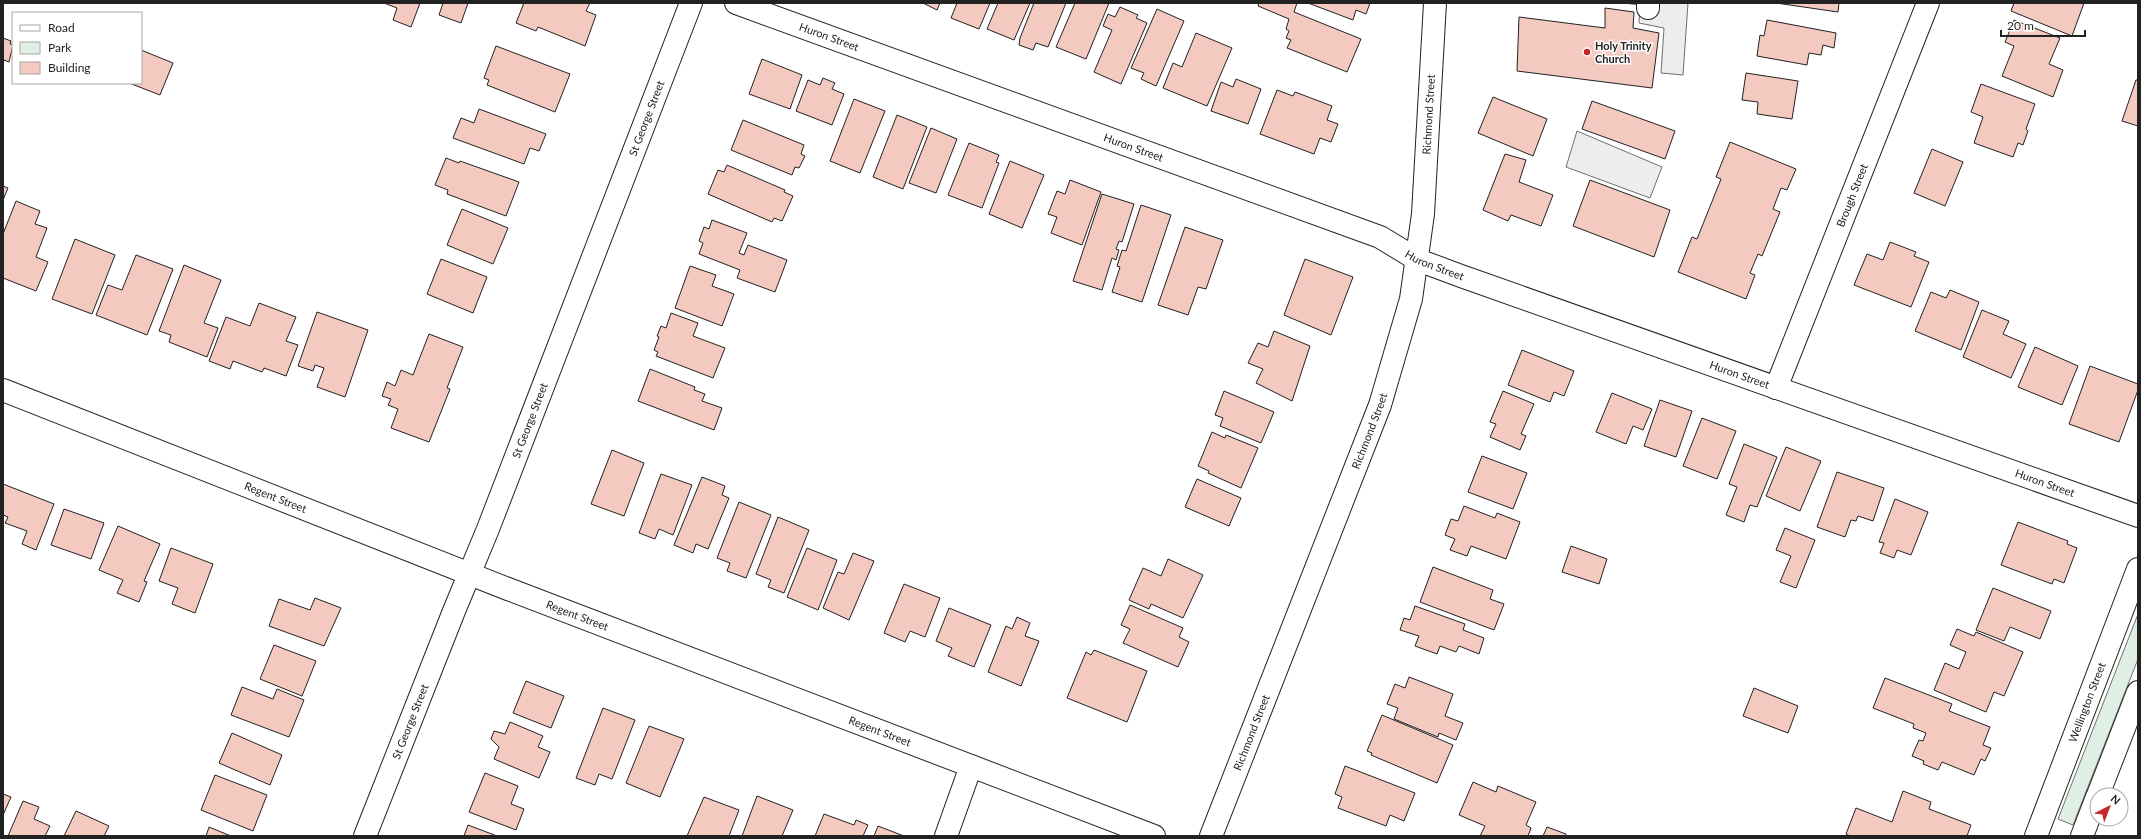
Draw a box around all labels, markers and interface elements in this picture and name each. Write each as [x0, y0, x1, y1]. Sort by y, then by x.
legend [12, 12, 142, 84]
scale bar [2001, 12, 2085, 38]
text: 20 m [2007, 18, 2034, 33]
text: Road [48, 20, 75, 35]
street label: Huron Street [798, 20, 861, 53]
place label: Holy Trinity Church [1595, 39, 1652, 65]
text: Park [48, 40, 72, 55]
marker: Holy Trinity Church [1582, 47, 1592, 57]
text: Building [48, 60, 91, 75]
street label: Richmond Street [1419, 74, 1437, 155]
street label: St George Street [626, 78, 666, 158]
street label: Huron Street [1102, 130, 1165, 164]
street label: Brough Street [1833, 162, 1870, 229]
street label: Huron Street [1403, 247, 1466, 283]
street label: Huron Street [1708, 358, 1771, 391]
street label: St George Street [509, 381, 550, 460]
street label: Richmond Street [1349, 391, 1389, 471]
street label: Huron Street [2013, 466, 2077, 499]
street label: Regent Street [243, 479, 309, 515]
street label: Regent Street [544, 597, 611, 633]
street label: Wellington Street [2065, 660, 2108, 744]
street label: St George Street [389, 682, 431, 761]
street label: Richmond Street [1230, 693, 1272, 772]
street label: Regent Street [847, 713, 913, 749]
north arrow [2089, 787, 2129, 827]
text: N [2109, 792, 2124, 807]

